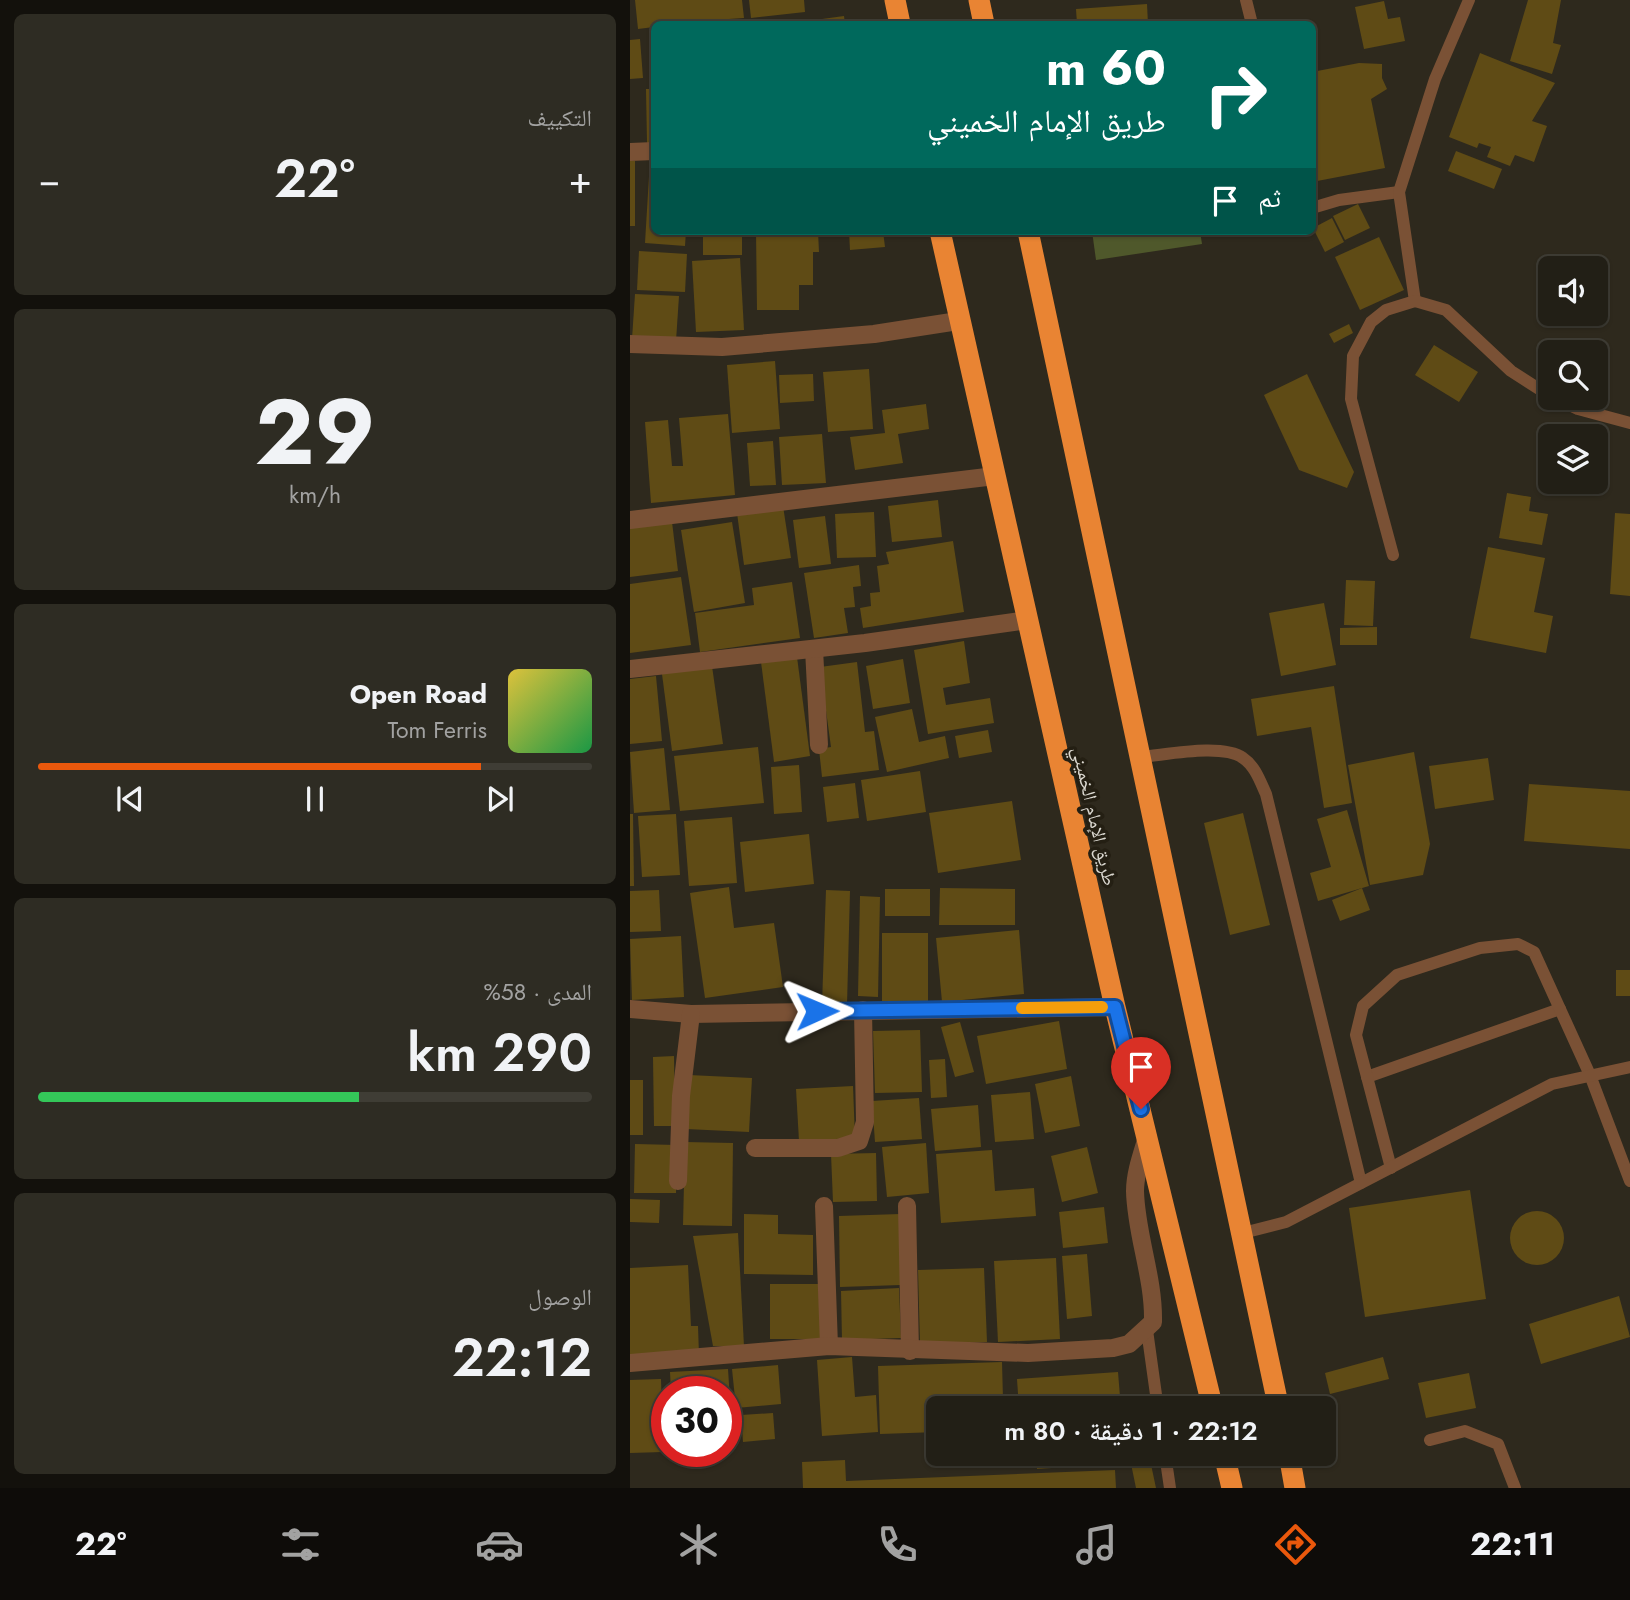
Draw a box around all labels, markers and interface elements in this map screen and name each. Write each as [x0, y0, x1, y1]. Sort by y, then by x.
text: 60 m [1046, 33, 1166, 103]
icon: right [1190, 49, 1281, 140]
text: طريق الإمام الخميني [927, 98, 1166, 144]
text: التكييف [527, 101, 592, 135]
text: 22° [274, 141, 355, 217]
text: − [38, 152, 60, 207]
text: + [569, 152, 592, 207]
text: ثم [1258, 179, 1281, 217]
icon: arrive [1206, 182, 1244, 220]
map controls [1538, 256, 1608, 494]
button: sound [1538, 256, 1608, 326]
button: search [1538, 340, 1608, 410]
text: 29 [255, 367, 375, 498]
button: layers [1538, 424, 1608, 494]
text: km/h [289, 478, 341, 512]
text: Open Road [350, 675, 487, 713]
text: Tom Ferris [388, 713, 487, 747]
street label: طريق الإمام الخميني [1064, 744, 1124, 889]
icon: previous [111, 780, 149, 818]
icon: pause [296, 780, 334, 818]
icon: next [481, 780, 519, 818]
position arrow [780, 974, 854, 1048]
text: المدى · 58% [484, 975, 592, 1009]
text: 290 km [407, 1015, 592, 1091]
pin [1111, 1037, 1171, 1109]
icon: arrive [1122, 1048, 1160, 1086]
text: الوصول [528, 1280, 592, 1314]
text: 22:12 [452, 1320, 592, 1396]
speed limit sign: 30 [651, 1376, 742, 1467]
text: 22:12 · 1 دقيقة · 80 m [1004, 1412, 1258, 1450]
icon: filters [276, 1520, 325, 1569]
icon: car [475, 1520, 524, 1569]
icon: climate [674, 1520, 723, 1569]
icon: phone [873, 1520, 922, 1569]
icon: music [1072, 1520, 1121, 1569]
icon: directions [1271, 1520, 1320, 1569]
text: 22° [75, 1521, 126, 1567]
text: 22:11 [1470, 1521, 1555, 1567]

